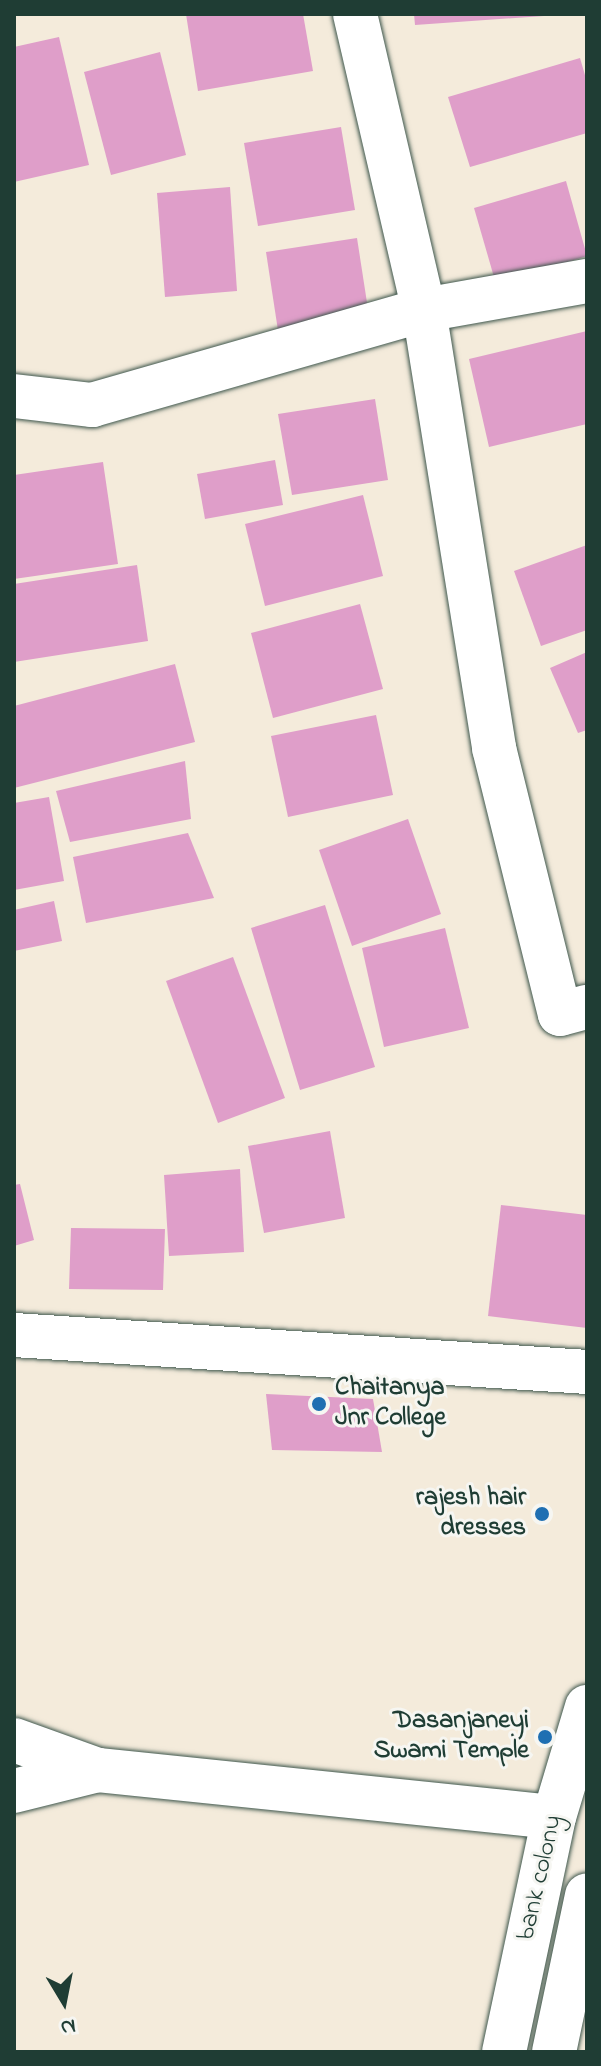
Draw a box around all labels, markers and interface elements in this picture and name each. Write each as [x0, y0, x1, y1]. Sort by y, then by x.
place label: Chaitanya Jnr College [335, 1373, 446, 1434]
marker: Chaitanya Jnr College [310, 1395, 328, 1413]
place label: rajesh hair dresses [416, 1483, 526, 1544]
marker: rajesh hair dresses [533, 1505, 551, 1523]
place label: Dasanjaneyi Swami Temple [374, 1706, 529, 1768]
marker: Dasanjaneyi Swami Temple [536, 1728, 554, 1746]
street label: bank colony [511, 1812, 571, 1944]
north arrow [24, 1962, 104, 2042]
text: N [58, 2009, 78, 2043]

